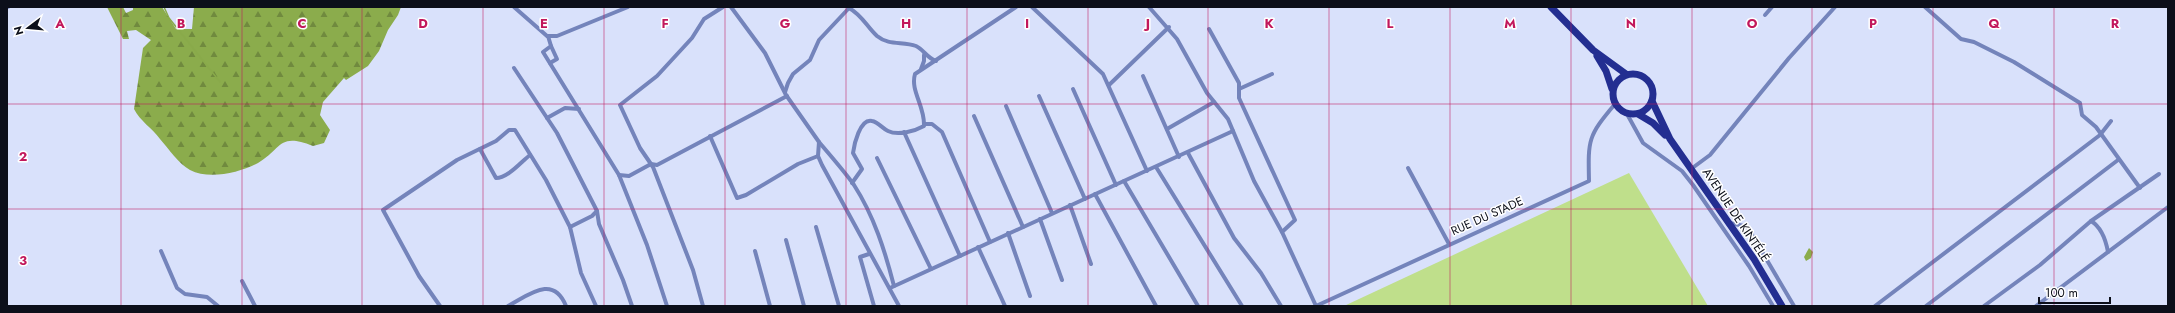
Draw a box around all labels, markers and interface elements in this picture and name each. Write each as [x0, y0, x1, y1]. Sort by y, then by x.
north arrow [8, 8, 48, 48]
text: A [54, 14, 65, 33]
text: B [177, 14, 186, 33]
text: C [297, 14, 307, 33]
text: D [418, 14, 428, 33]
text: E [540, 14, 548, 33]
text: F [661, 14, 669, 33]
text: G [780, 14, 791, 33]
text: H [901, 14, 911, 33]
text: I [1025, 14, 1029, 33]
text: J [1143, 14, 1150, 33]
text: K [1264, 14, 1274, 33]
text: L [1387, 14, 1394, 33]
text: M [1504, 14, 1516, 33]
text: N [1626, 14, 1636, 33]
text: O [1747, 14, 1758, 33]
text: P [1869, 14, 1877, 33]
text: Q [1988, 14, 2000, 33]
text: R [2111, 14, 2120, 33]
text: N [9, 24, 27, 37]
text: 2 [19, 147, 27, 166]
street label: AVENUE DE KINTÉLÉ [1698, 164, 1774, 266]
street label: RUE DU STADE [1448, 192, 1526, 240]
text: 3 [19, 251, 27, 270]
scale bar [2039, 279, 2110, 305]
text: 100 m [2045, 284, 2078, 302]

